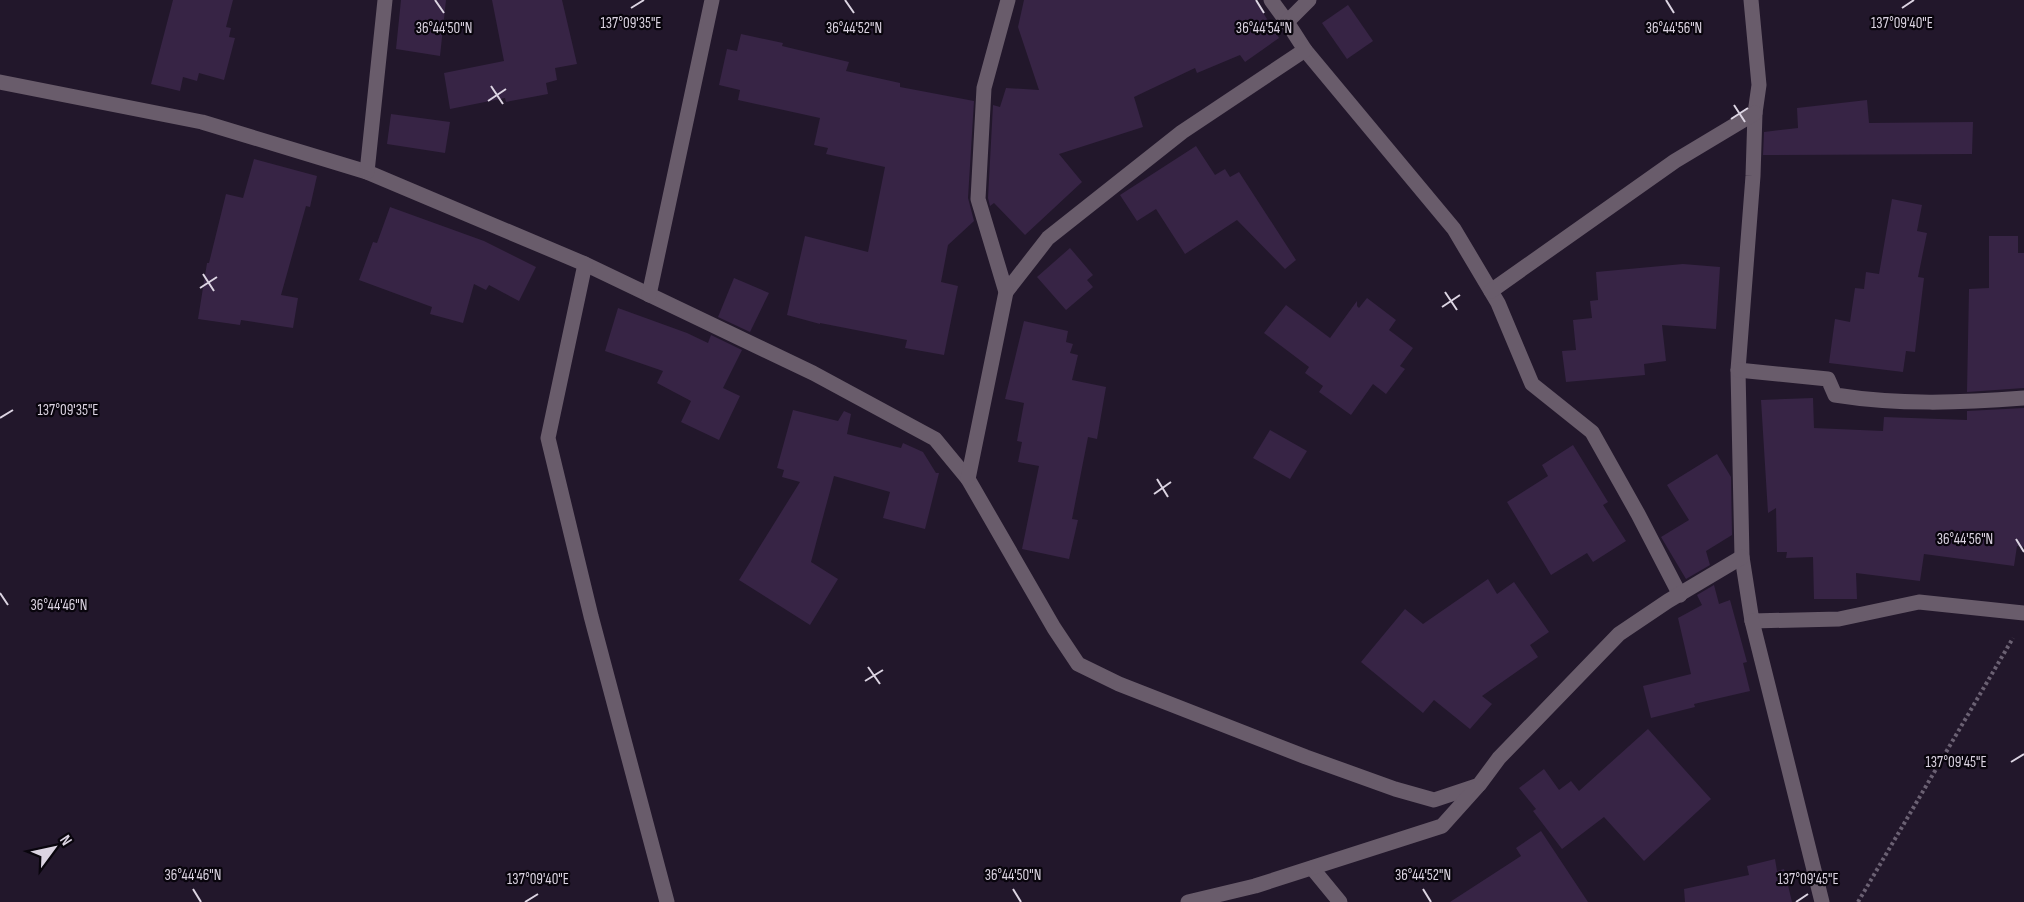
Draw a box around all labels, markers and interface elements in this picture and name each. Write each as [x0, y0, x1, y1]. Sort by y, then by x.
text: 137°09'35"E [600, 14, 662, 33]
text: 137°09'40"E [1871, 14, 1933, 33]
text: 36°44'50"N [416, 19, 472, 38]
text: 36°44'52"N [826, 19, 882, 38]
text: 36°44'54"N [1236, 19, 1292, 38]
text: 36°44'56"N [1646, 19, 1702, 38]
text: 137°09'35"E [37, 401, 99, 420]
text: 36°44'56"N [1937, 530, 1993, 549]
text: 36°44'46"N [31, 596, 87, 615]
text: 137°09'45"E [1925, 753, 1987, 772]
north arrow [24, 818, 84, 878]
text: N [55, 832, 76, 849]
text: 36°44'46"N [165, 866, 221, 885]
text: 36°44'50"N [985, 866, 1041, 885]
text: 36°44'52"N [1395, 866, 1451, 885]
text: 137°09'40"E [507, 870, 569, 889]
text: 137°09'45"E [1777, 870, 1839, 889]

